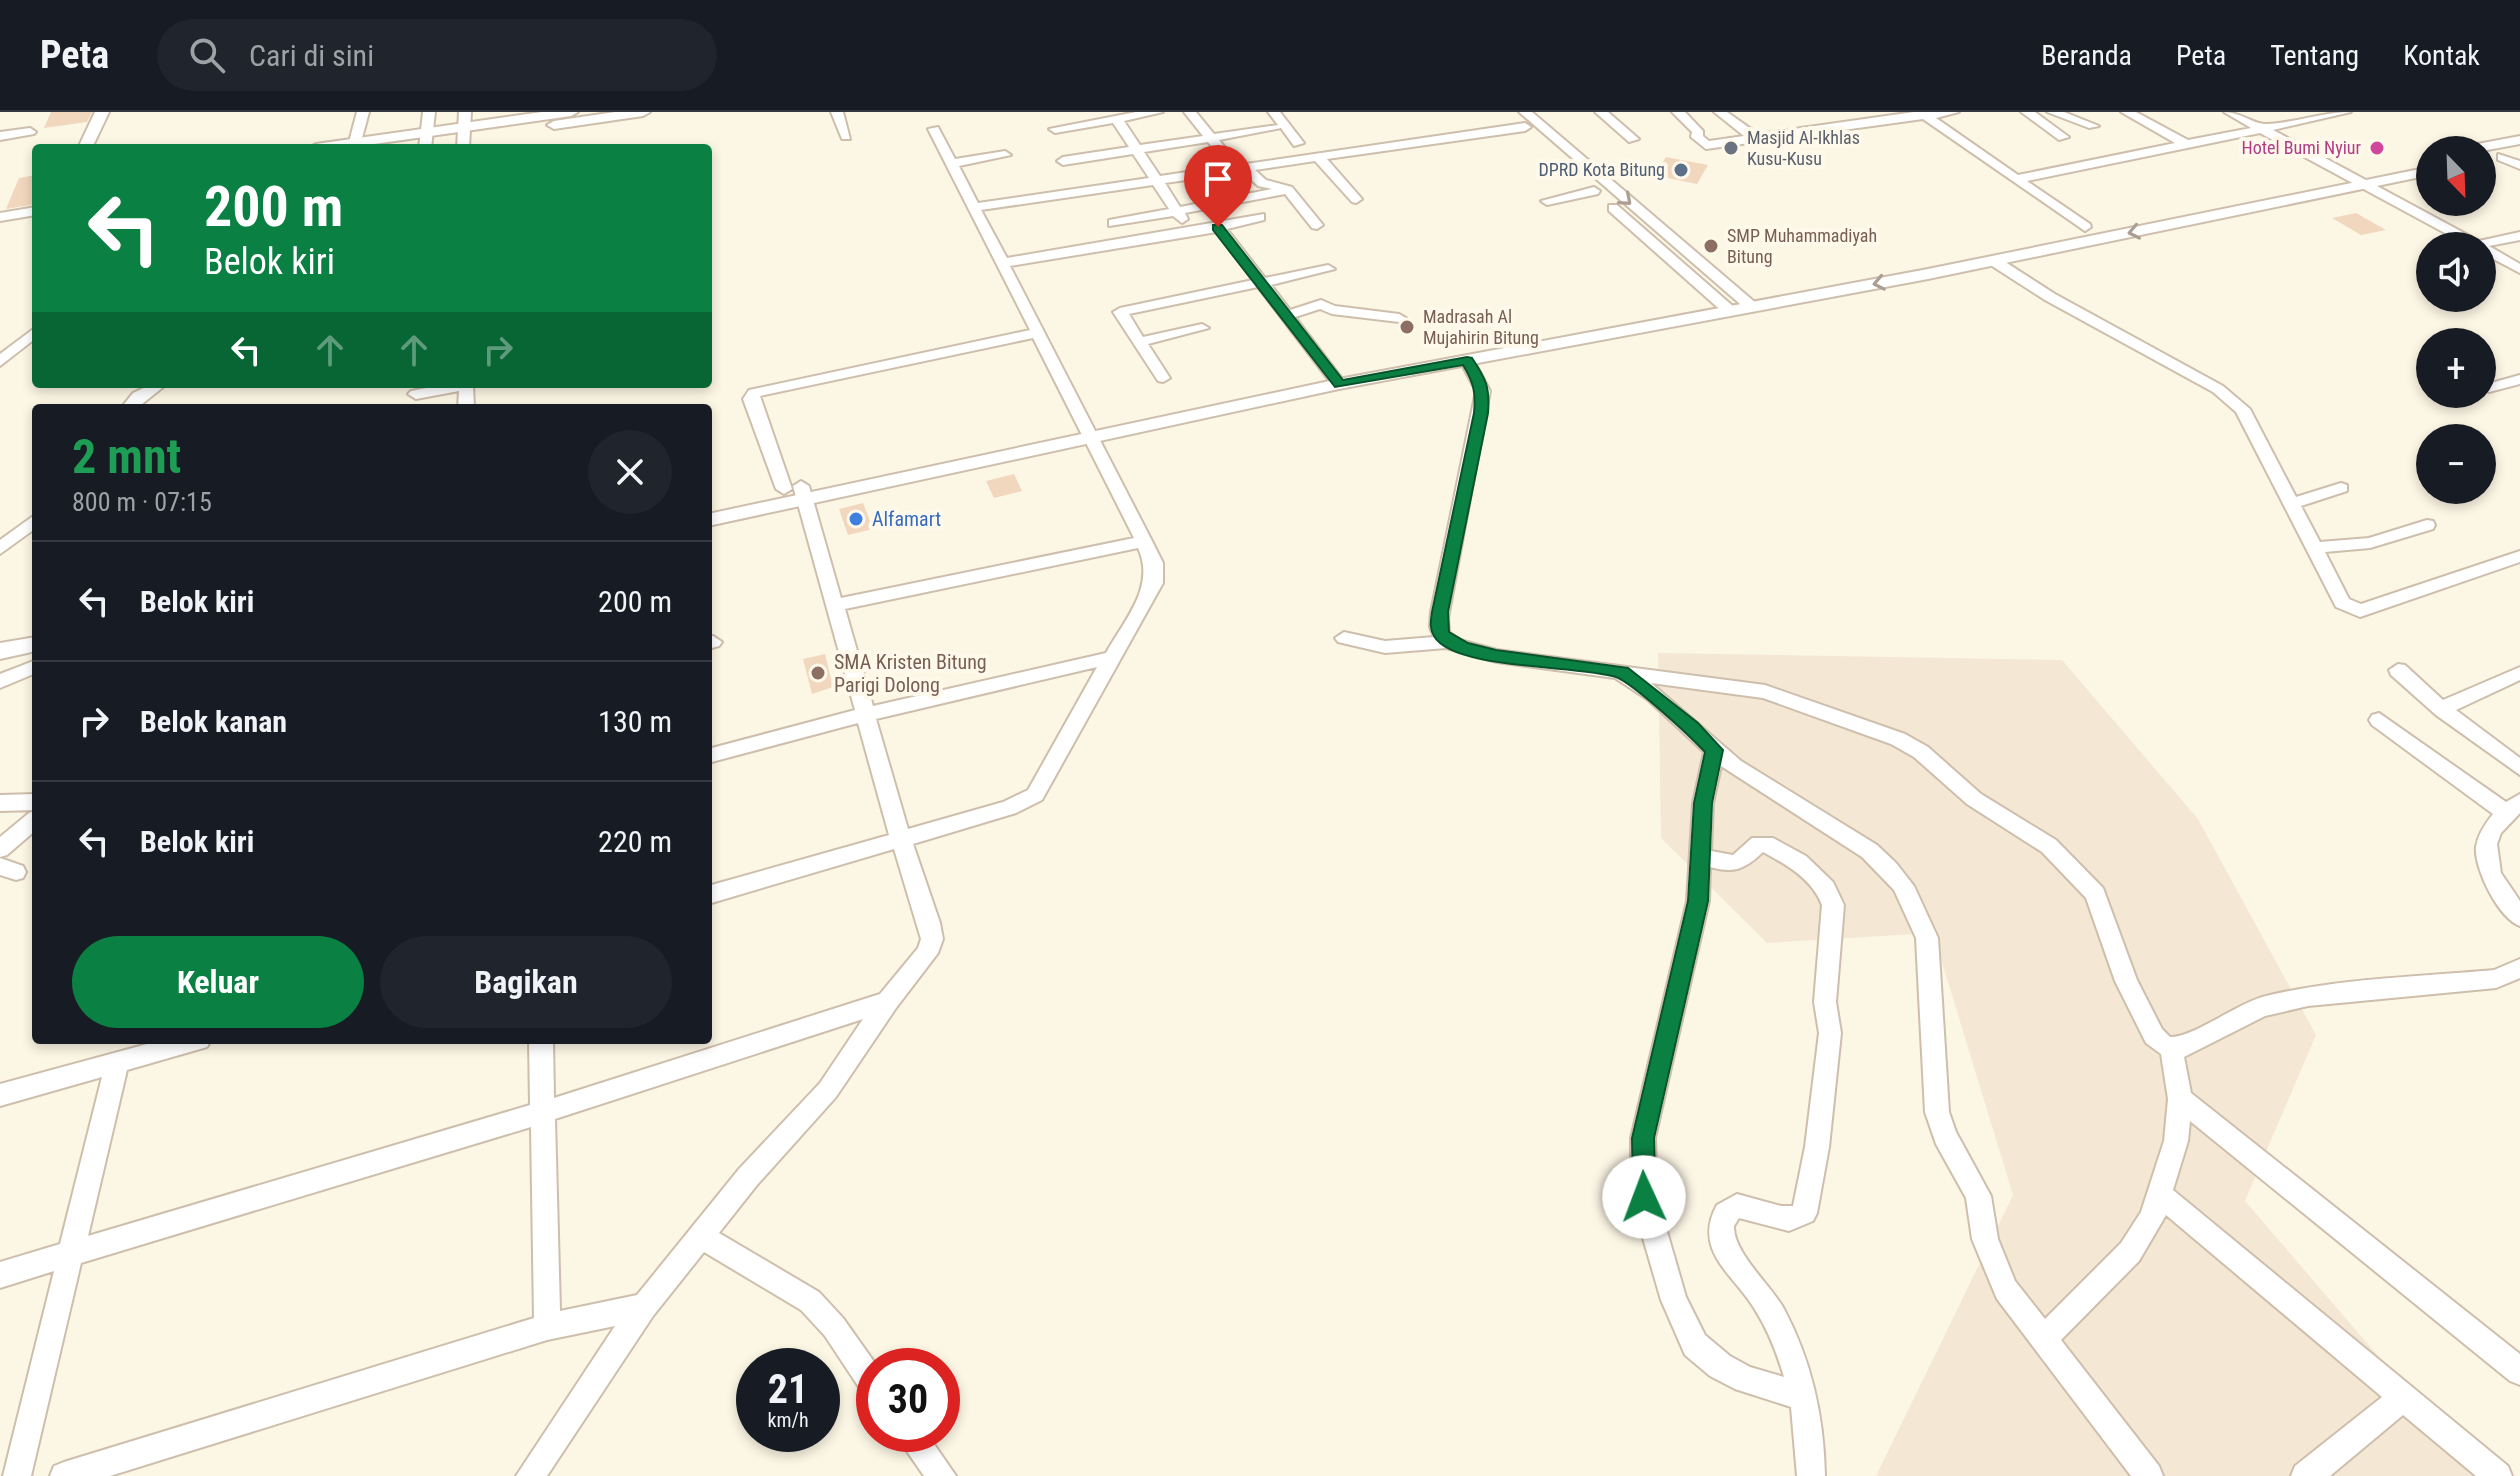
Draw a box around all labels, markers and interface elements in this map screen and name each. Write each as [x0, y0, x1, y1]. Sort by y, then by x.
search box [157, 19, 717, 91]
text: Peta [40, 33, 109, 77]
icon: search [185, 33, 229, 77]
text: Cari di sini [249, 38, 374, 73]
text: Beranda [2041, 39, 2132, 72]
text: Peta [2176, 39, 2226, 72]
text: Tentang [2270, 39, 2359, 72]
text: Kontak [2403, 39, 2480, 72]
place label: Masjid Al-Ikhlas Kusu-Kusu [1747, 127, 1860, 169]
north arrow [2416, 136, 2496, 216]
map controls [2416, 136, 2496, 504]
place label: Hotel Bumi Nyiur [2241, 137, 2362, 158]
marker: Masjid Al-Ikhlas Kusu-Kusu [1722, 139, 1740, 157]
marker: Hotel Bumi Nyiur [2368, 139, 2386, 157]
pin [1184, 145, 1252, 227]
icon: arrive [1196, 157, 1240, 201]
place label: DPRD Kota Bitung [1539, 159, 1665, 180]
marker: DPRD Kota Bitung [1672, 161, 1690, 179]
text: 200 m [204, 174, 343, 240]
icon: left [72, 176, 176, 280]
one-way arrow [1617, 191, 1631, 205]
one-way arrow [2128, 223, 2141, 240]
place label: SMP Muhammadiyah Bitung [1727, 225, 1877, 267]
button: sound [2416, 232, 2496, 312]
marker: SMP Muhammadiyah Bitung [1702, 237, 1720, 255]
text: Belok kiri [204, 241, 335, 283]
one-way arrow [1873, 274, 1886, 291]
place label: Madrasah Al Mujahirin Bitung [1423, 306, 1539, 348]
marker: Madrasah Al Mujahirin Bitung [1398, 318, 1416, 336]
icon: left [224, 328, 268, 372]
icon: ahead [308, 328, 352, 372]
icon: ahead [392, 328, 436, 372]
icon: right [476, 328, 520, 372]
button: + [2416, 328, 2496, 408]
button: − [2416, 424, 2496, 504]
text: 2 mnt [72, 428, 181, 485]
button: close [588, 430, 672, 514]
text: 800 m · 07:15 [72, 487, 212, 517]
place label: Alfamart [872, 507, 941, 531]
marker: Alfamart [847, 510, 865, 528]
icon: left [72, 579, 116, 623]
text: Belok kiri [140, 584, 254, 619]
text: 200 m [598, 584, 672, 619]
place label: SMA Kristen Bitung Parigi Dolong [834, 650, 987, 697]
marker: SMA Kristen Bitung Parigi Dolong [809, 664, 827, 682]
icon: right [72, 699, 116, 743]
text: Belok kanan [140, 704, 287, 739]
text: 130 m [598, 704, 672, 739]
icon: left [72, 819, 116, 863]
text: Belok kiri [140, 824, 254, 859]
text: 220 m [598, 824, 672, 859]
button: Keluar [72, 936, 364, 1028]
button: Bagikan [380, 936, 672, 1028]
position arrow [1602, 1155, 1686, 1239]
speed limit sign: 30 [856, 1348, 960, 1452]
text: 21 [768, 1366, 808, 1413]
text: km/h [767, 1408, 809, 1432]

